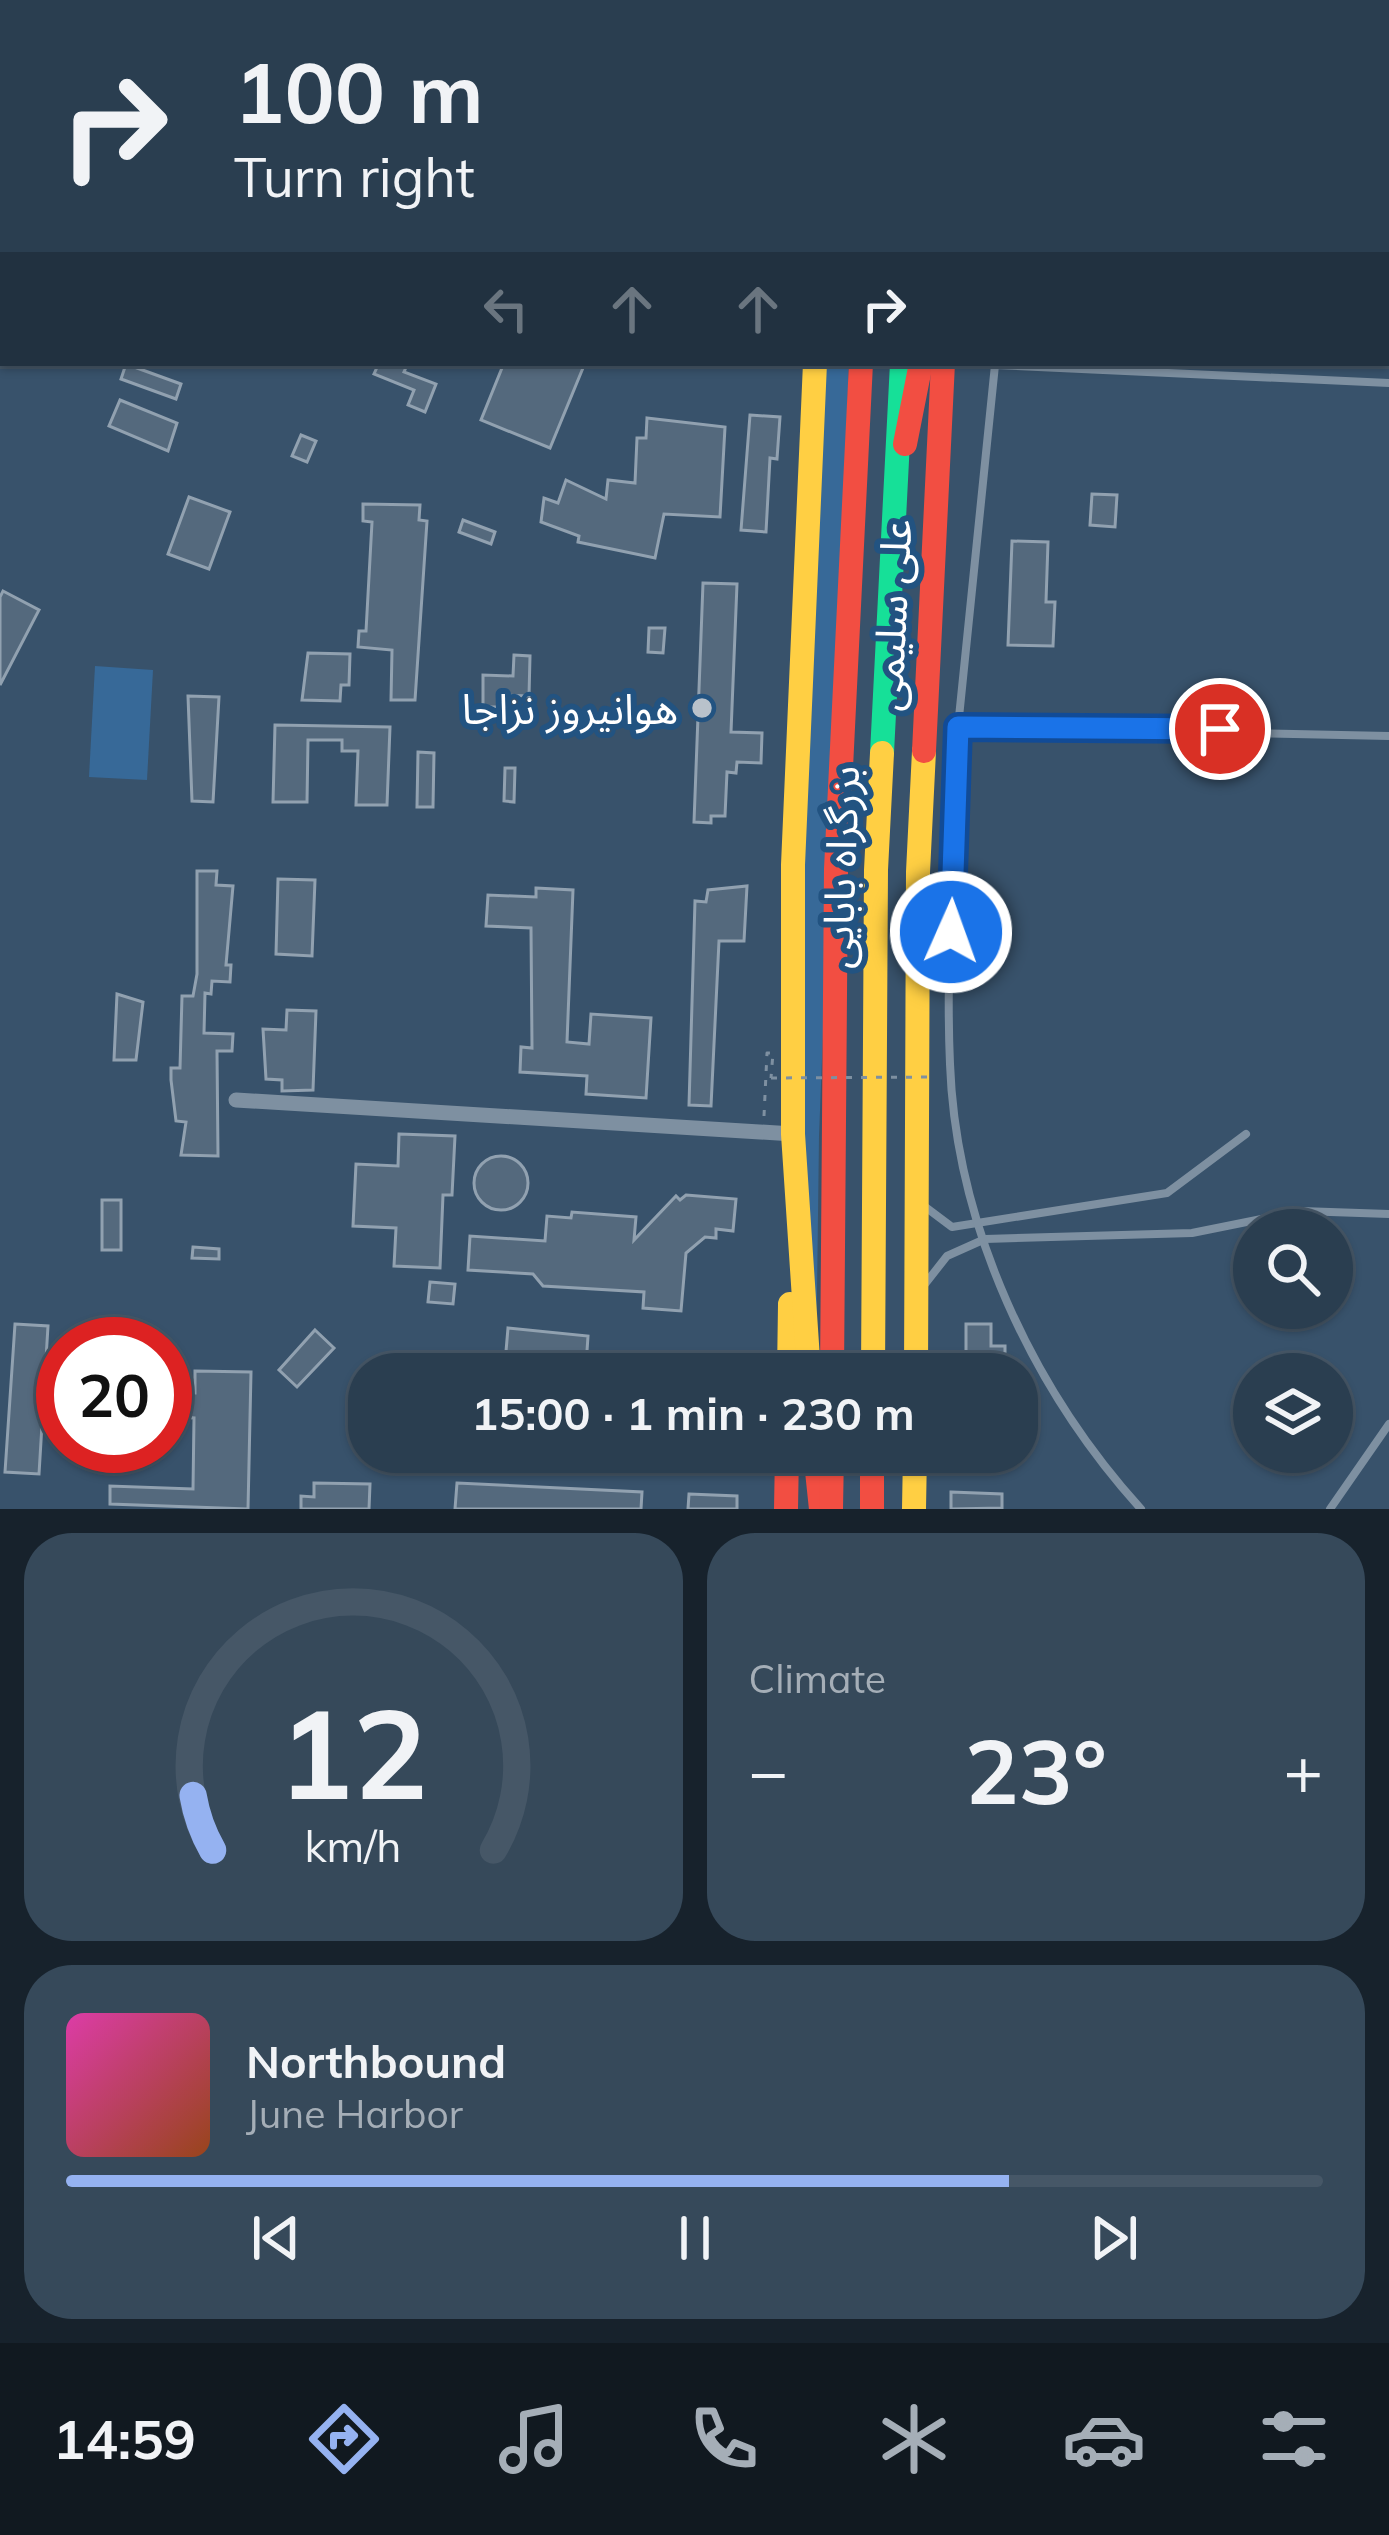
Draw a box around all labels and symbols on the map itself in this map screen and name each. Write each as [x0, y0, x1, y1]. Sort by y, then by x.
street label: علی سلیمی [860, 518, 922, 712]
pin [1169, 678, 1271, 780]
place label: هوانیروز نزاجا [461, 682, 678, 735]
marker: هوانیروز نزاجا [689, 695, 715, 721]
street label: بزرگراه بابایی [810, 765, 870, 969]
position arrow [888, 869, 1014, 995]
speed limit sign: 20 [36, 1317, 192, 1473]

